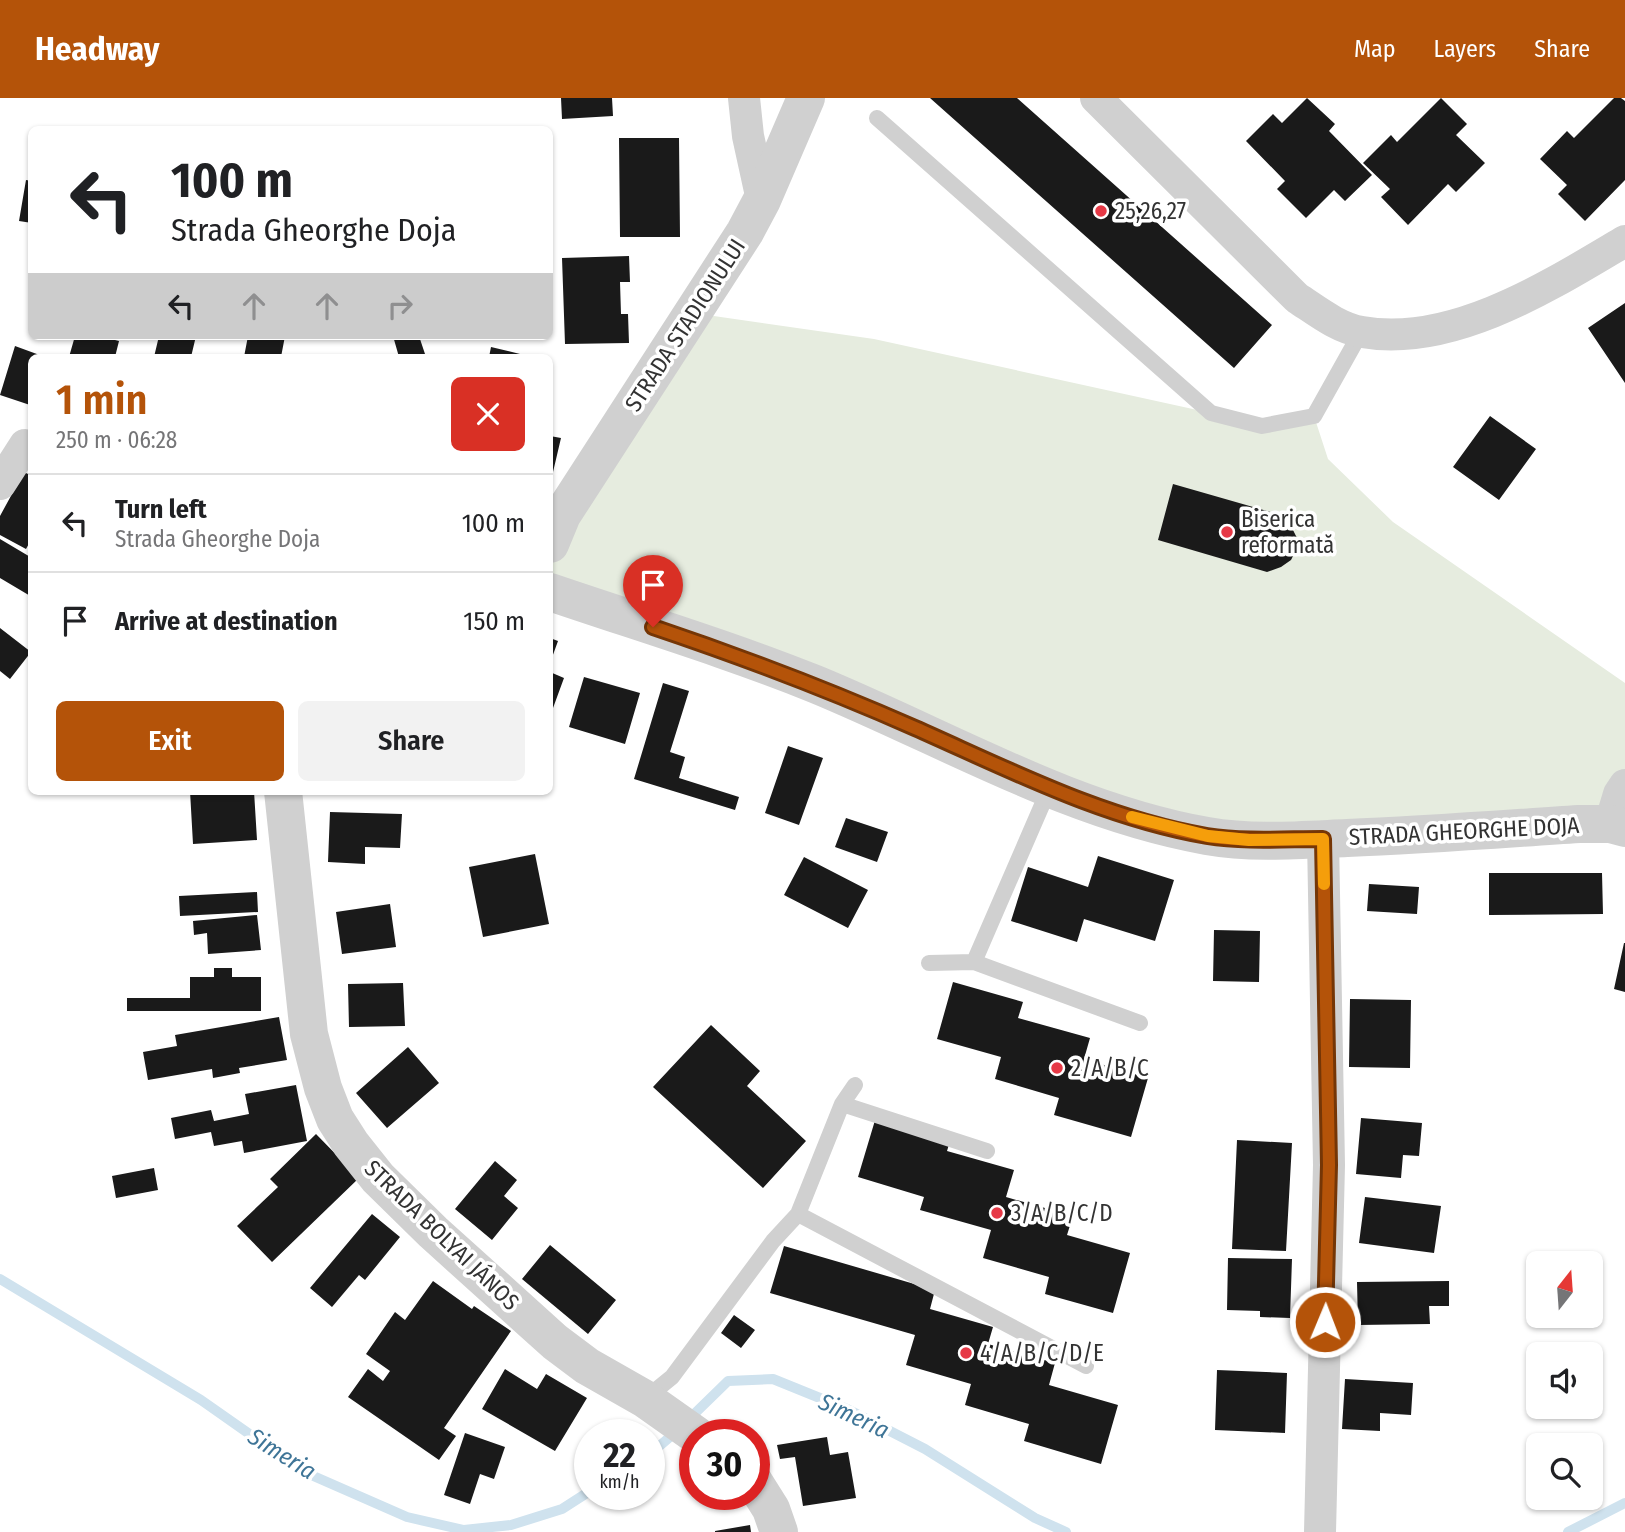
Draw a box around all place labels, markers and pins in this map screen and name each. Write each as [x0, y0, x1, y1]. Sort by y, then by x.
place label: 25,26,27 [1115, 197, 1186, 225]
marker: 25,26,27 [1093, 203, 1109, 219]
place label: Biserica reformată [1241, 505, 1334, 559]
marker: Biserica reformată [1219, 524, 1235, 540]
pin [623, 555, 683, 627]
place label: 2/A/B/C [1071, 1054, 1149, 1082]
marker: 2/A/B/C [1049, 1060, 1065, 1076]
place label: 3/A/B/C/D [1011, 1199, 1113, 1227]
marker: 3/A/B/C/D [989, 1205, 1005, 1221]
place label: 4/A/B/C/D/E [980, 1339, 1104, 1367]
marker: 4/A/B/C/D/E [958, 1345, 974, 1361]

